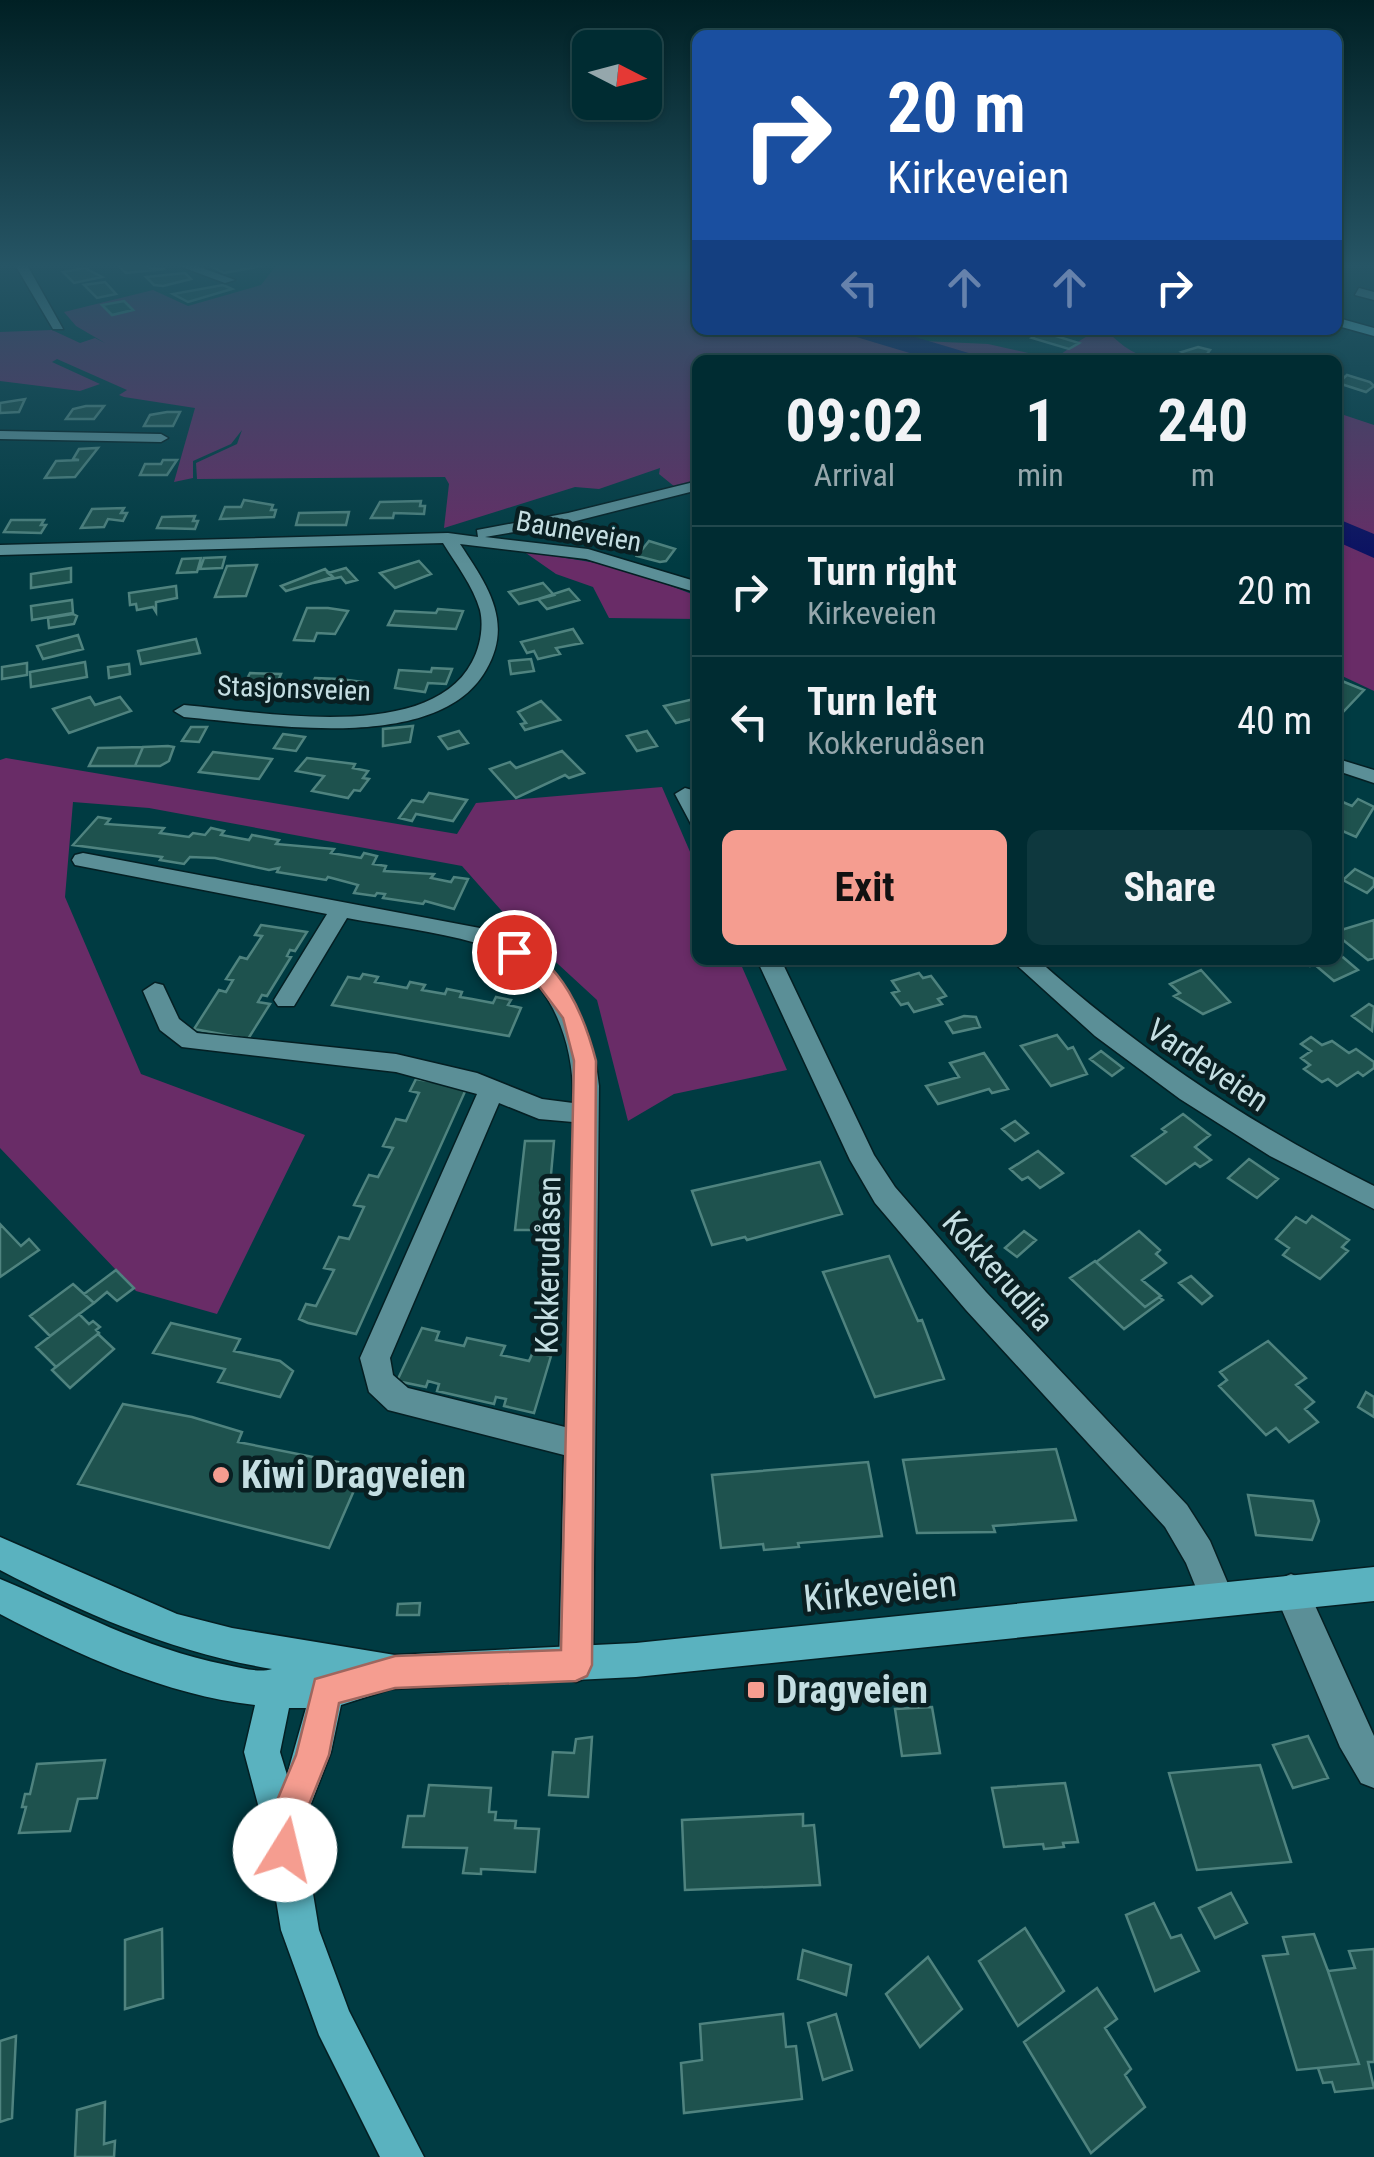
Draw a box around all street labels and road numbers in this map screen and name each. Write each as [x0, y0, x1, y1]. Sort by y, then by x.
street label: Bauneveien [514, 504, 644, 559]
street label: Stasjonsveien [217, 669, 371, 708]
street label: Vardeveien [1140, 1010, 1276, 1120]
street label: Kokkerudåsen [527, 1176, 569, 1354]
street label: Kokkerudlia [934, 1203, 1062, 1339]
street label: Kirkeveien [801, 1561, 959, 1621]

